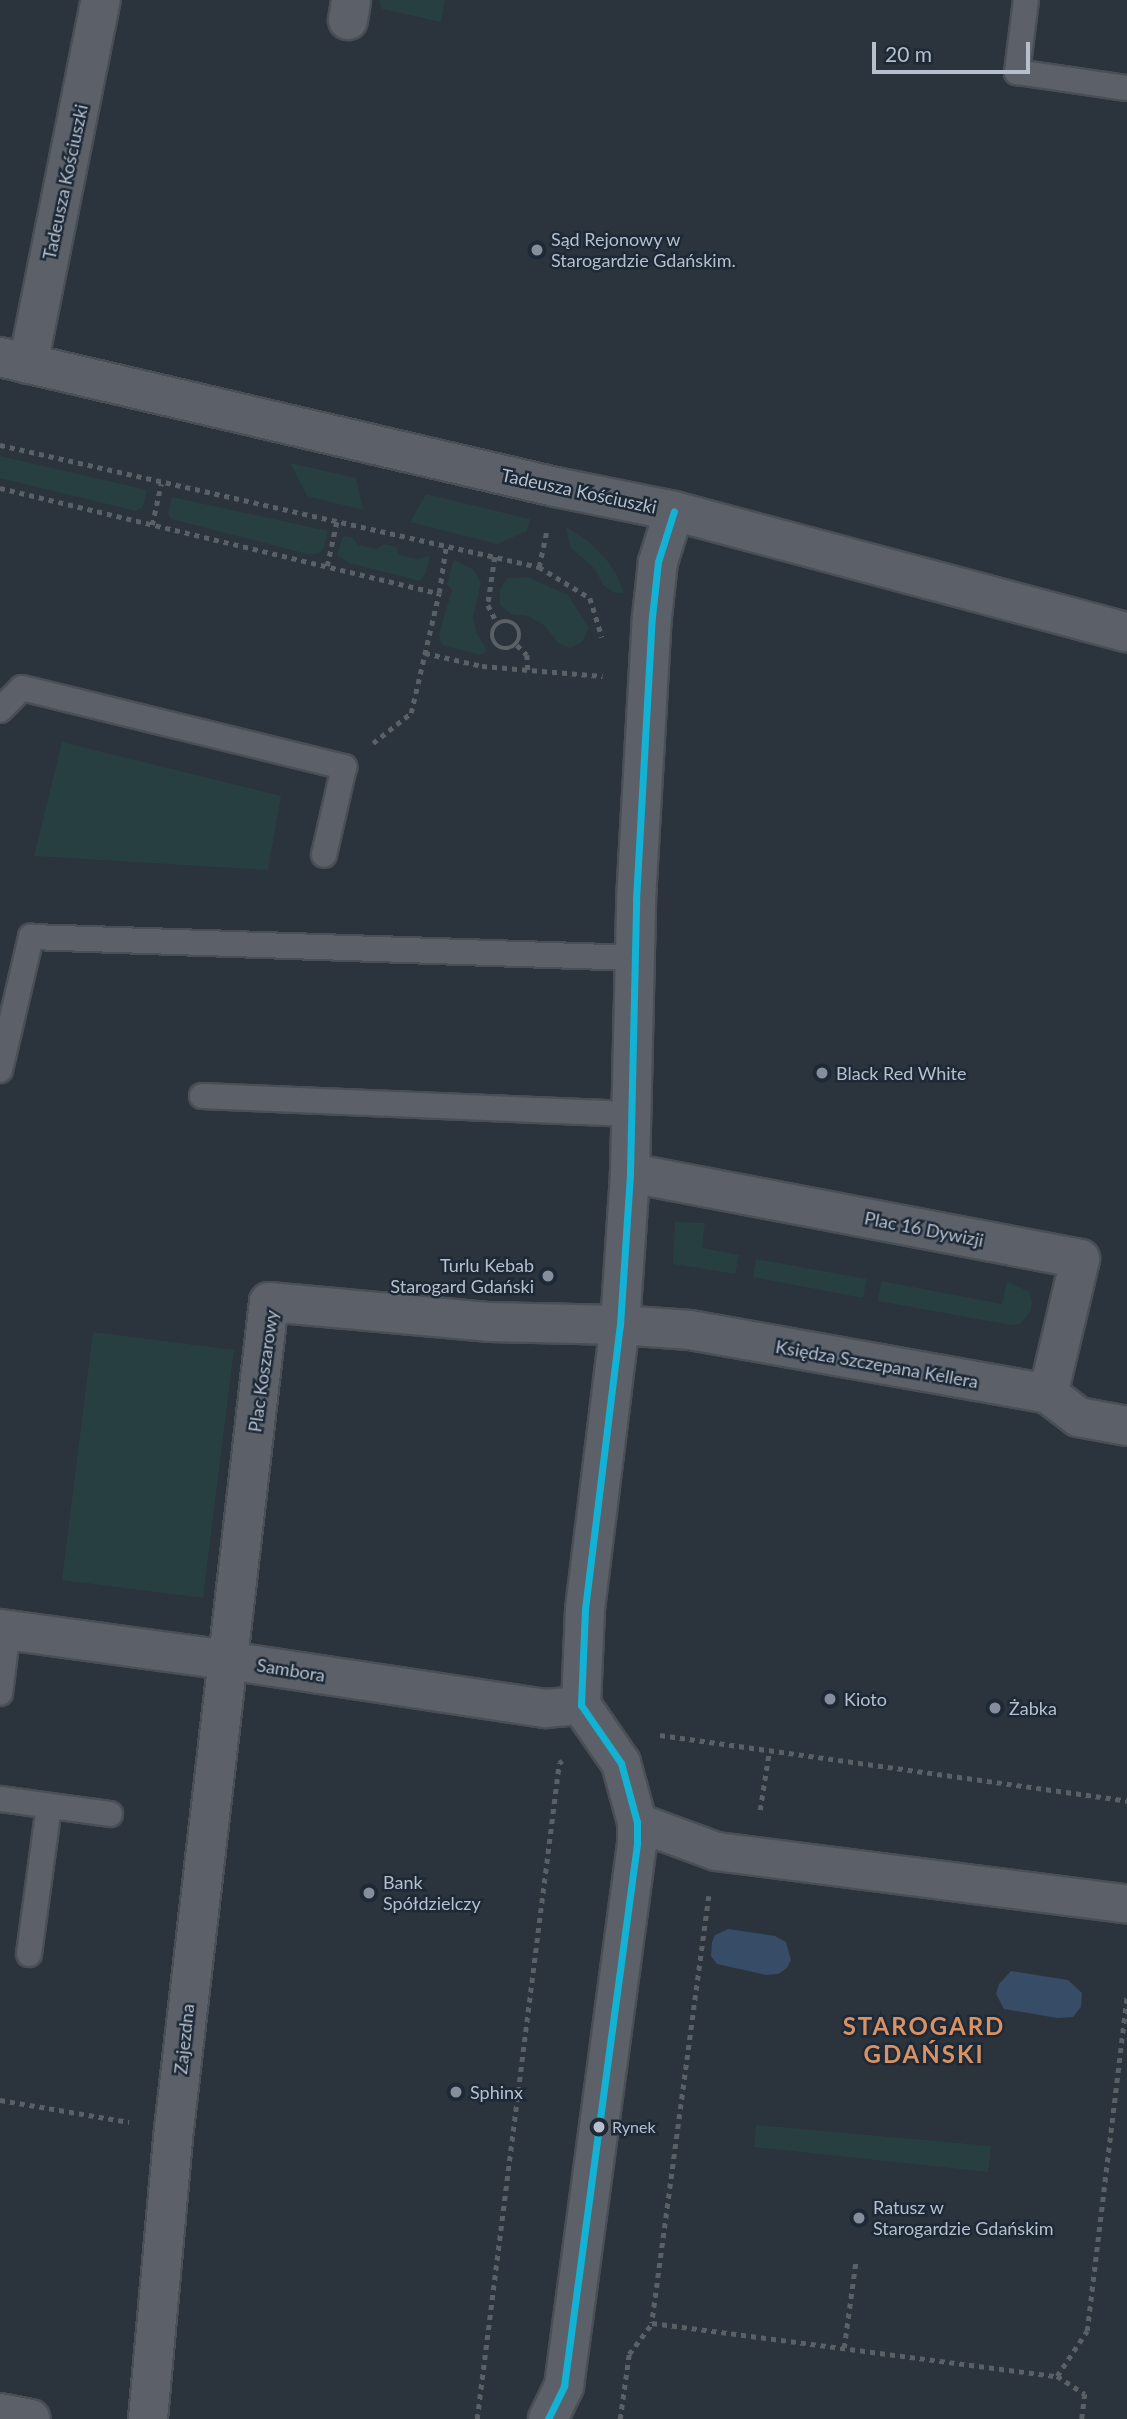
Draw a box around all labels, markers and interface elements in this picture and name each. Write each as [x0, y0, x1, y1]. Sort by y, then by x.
scale bar [875, 28, 1032, 72]
text: 20 m [885, 41, 932, 66]
street label: Tadeusza Kościuszki [38, 102, 92, 262]
place label: Sąd Rejonowy w Starogardzie Gdańskim. [551, 229, 736, 272]
marker: Sąd Rejonowy w Starogardzie Gdańskim. [529, 242, 545, 258]
street label: Tadeusza Kościuszki [499, 464, 659, 518]
place label: Black Red White [836, 1062, 967, 1084]
marker: Black Red White [814, 1065, 830, 1081]
street label: Plac 16 Dywizji [863, 1207, 985, 1251]
place label: Turlu Kebab Starogard Gdański [390, 1255, 534, 1298]
marker: Turlu Kebab Starogard Gdański [540, 1268, 556, 1284]
street label: Plac Koszarowy [244, 1309, 282, 1433]
street label: Księdza Szczepana Kellera [774, 1336, 980, 1392]
street label: Sambora [255, 1654, 327, 1686]
place label: Kioto [844, 1688, 887, 1710]
marker: Kioto [822, 1691, 838, 1707]
place label: Żabka [1009, 1697, 1057, 1719]
marker: Żabka [987, 1700, 1003, 1716]
place label: Bank Spółdzielczy [383, 1872, 481, 1914]
marker: Bank Spółdzielczy [361, 1885, 377, 1901]
street label: Zajezdna [170, 2003, 198, 2075]
district label: STAROGARD GDAŃSKI [844, 2012, 1004, 2068]
place label: Sphinx [470, 2081, 523, 2103]
marker: Sphinx [448, 2084, 464, 2100]
place label: Rynek [612, 2117, 656, 2137]
marker: Rynek [592, 2120, 606, 2134]
place label: Ratusz w Starogardzie Gdańskim [873, 2197, 1053, 2240]
marker: Ratusz w Starogardzie Gdańskim [851, 2210, 867, 2226]

